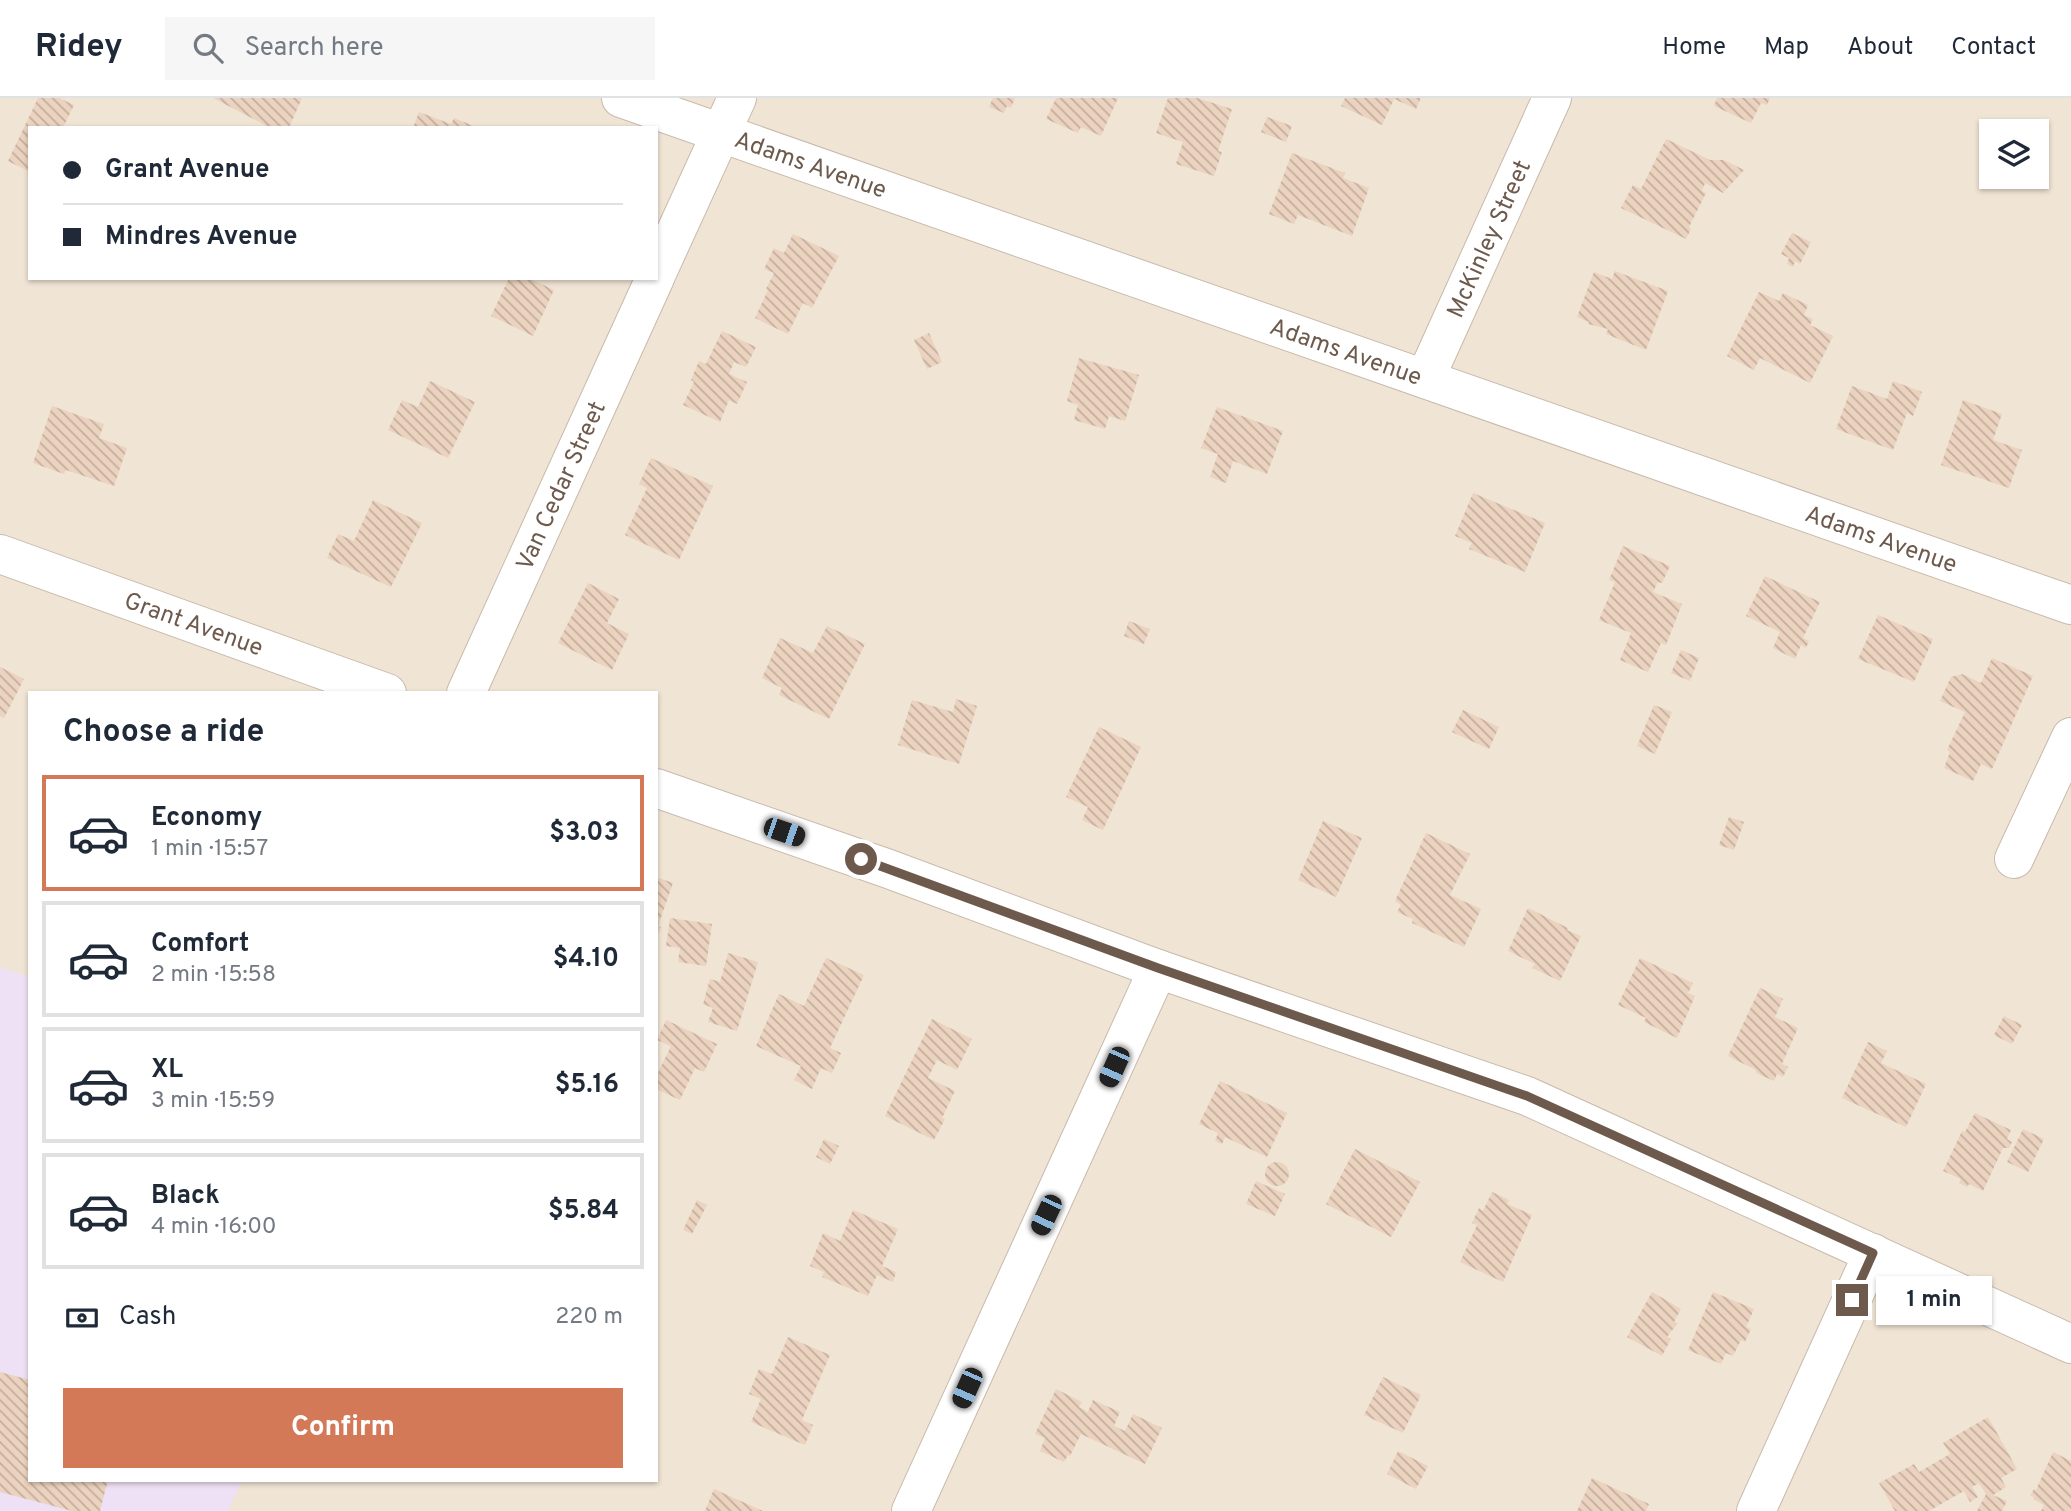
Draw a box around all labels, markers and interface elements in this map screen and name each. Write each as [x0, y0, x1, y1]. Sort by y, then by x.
search box [165, 17, 655, 80]
text: Ridey [35, 27, 123, 69]
icon: search [189, 29, 227, 67]
text: Search here [245, 32, 384, 65]
text: Home [1662, 33, 1726, 63]
text: Map [1764, 33, 1809, 63]
text: About [1847, 33, 1913, 63]
text: Contact [1951, 33, 2036, 63]
map controls [1979, 119, 2049, 189]
button: layers [1979, 119, 2049, 189]
street label: Adams Avenue [730, 126, 890, 207]
text: Grant Avenue [105, 154, 270, 187]
street label: McKinley Street [1442, 156, 1539, 323]
text: Mindres Avenue [105, 221, 298, 254]
street label: Adams Avenue [1265, 313, 1425, 394]
street label: Van Cedar Street [511, 397, 614, 576]
street label: Adams Avenue [1800, 500, 1961, 581]
street label: Grant Avenue [120, 587, 267, 664]
text: Choose a ride [63, 713, 264, 753]
icon: car [67, 802, 130, 865]
text: Economy [151, 802, 262, 835]
car [761, 815, 808, 849]
text: $3.03 [549, 817, 619, 850]
text: 1 min · 15:57 [151, 835, 268, 864]
route start [845, 843, 877, 875]
icon: car [67, 928, 130, 991]
text: Comfort [151, 928, 249, 961]
text: $4.10 [553, 943, 619, 976]
text: 2 min · 15:58 [151, 961, 276, 990]
car [1096, 1044, 1133, 1090]
icon: car [67, 1054, 130, 1117]
text: XL [151, 1054, 183, 1087]
text: $5.16 [555, 1069, 619, 1102]
text: 3 min · 15:59 [151, 1087, 275, 1116]
icon: car [67, 1180, 130, 1243]
text: Black [151, 1180, 220, 1213]
car [1028, 1192, 1065, 1238]
text: $5.84 [548, 1195, 619, 1228]
text: 4 min · 16:00 [151, 1213, 277, 1242]
callout: 1 min [1876, 1276, 1992, 1324]
route end [1836, 1284, 1868, 1316]
text: 1 min [1906, 1286, 1962, 1315]
icon: cash [63, 1299, 101, 1337]
text: Cash [119, 1301, 176, 1334]
text: 220 m [555, 1303, 623, 1332]
car [949, 1365, 986, 1411]
button: Confirm [63, 1388, 623, 1468]

